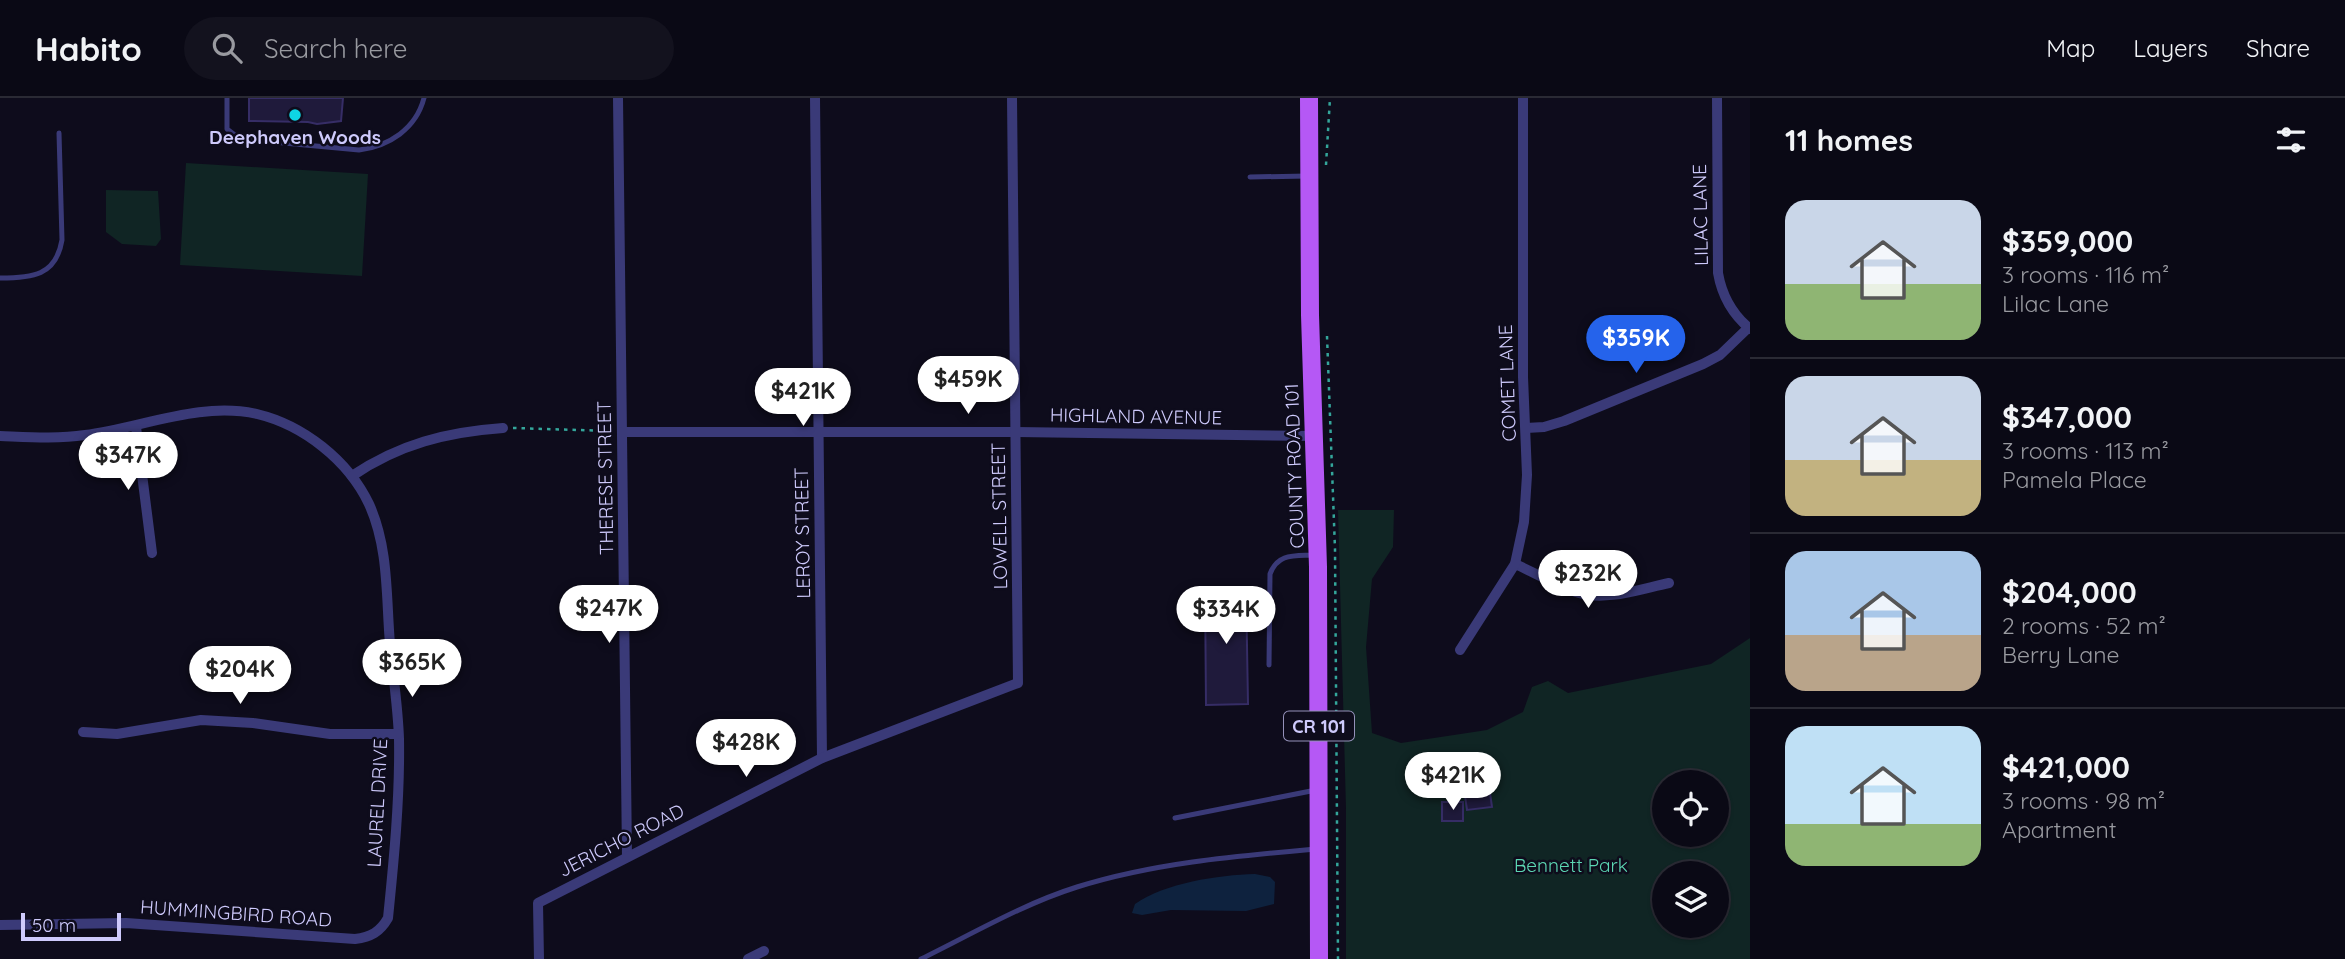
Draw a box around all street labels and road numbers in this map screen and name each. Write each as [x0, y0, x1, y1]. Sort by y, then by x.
street label: LILAC LANE [1687, 164, 1713, 266]
street label: COMET LANE [1493, 324, 1521, 442]
street label: COUNTY ROAD 101 [1279, 383, 1309, 549]
street label: THERESE STREET [592, 401, 618, 555]
street label: HIGHLAND AVENUE [1050, 402, 1222, 430]
street label: LOWELL STREET [986, 442, 1012, 590]
street label: LEROY STREET [789, 467, 815, 599]
road number: CR 101 [1284, 712, 1354, 740]
street label: LAUREL DRIVE [362, 738, 392, 868]
street label: JERICHO ROAD [554, 798, 688, 882]
street label: HUMMINGBIRD ROAD [139, 894, 333, 932]

